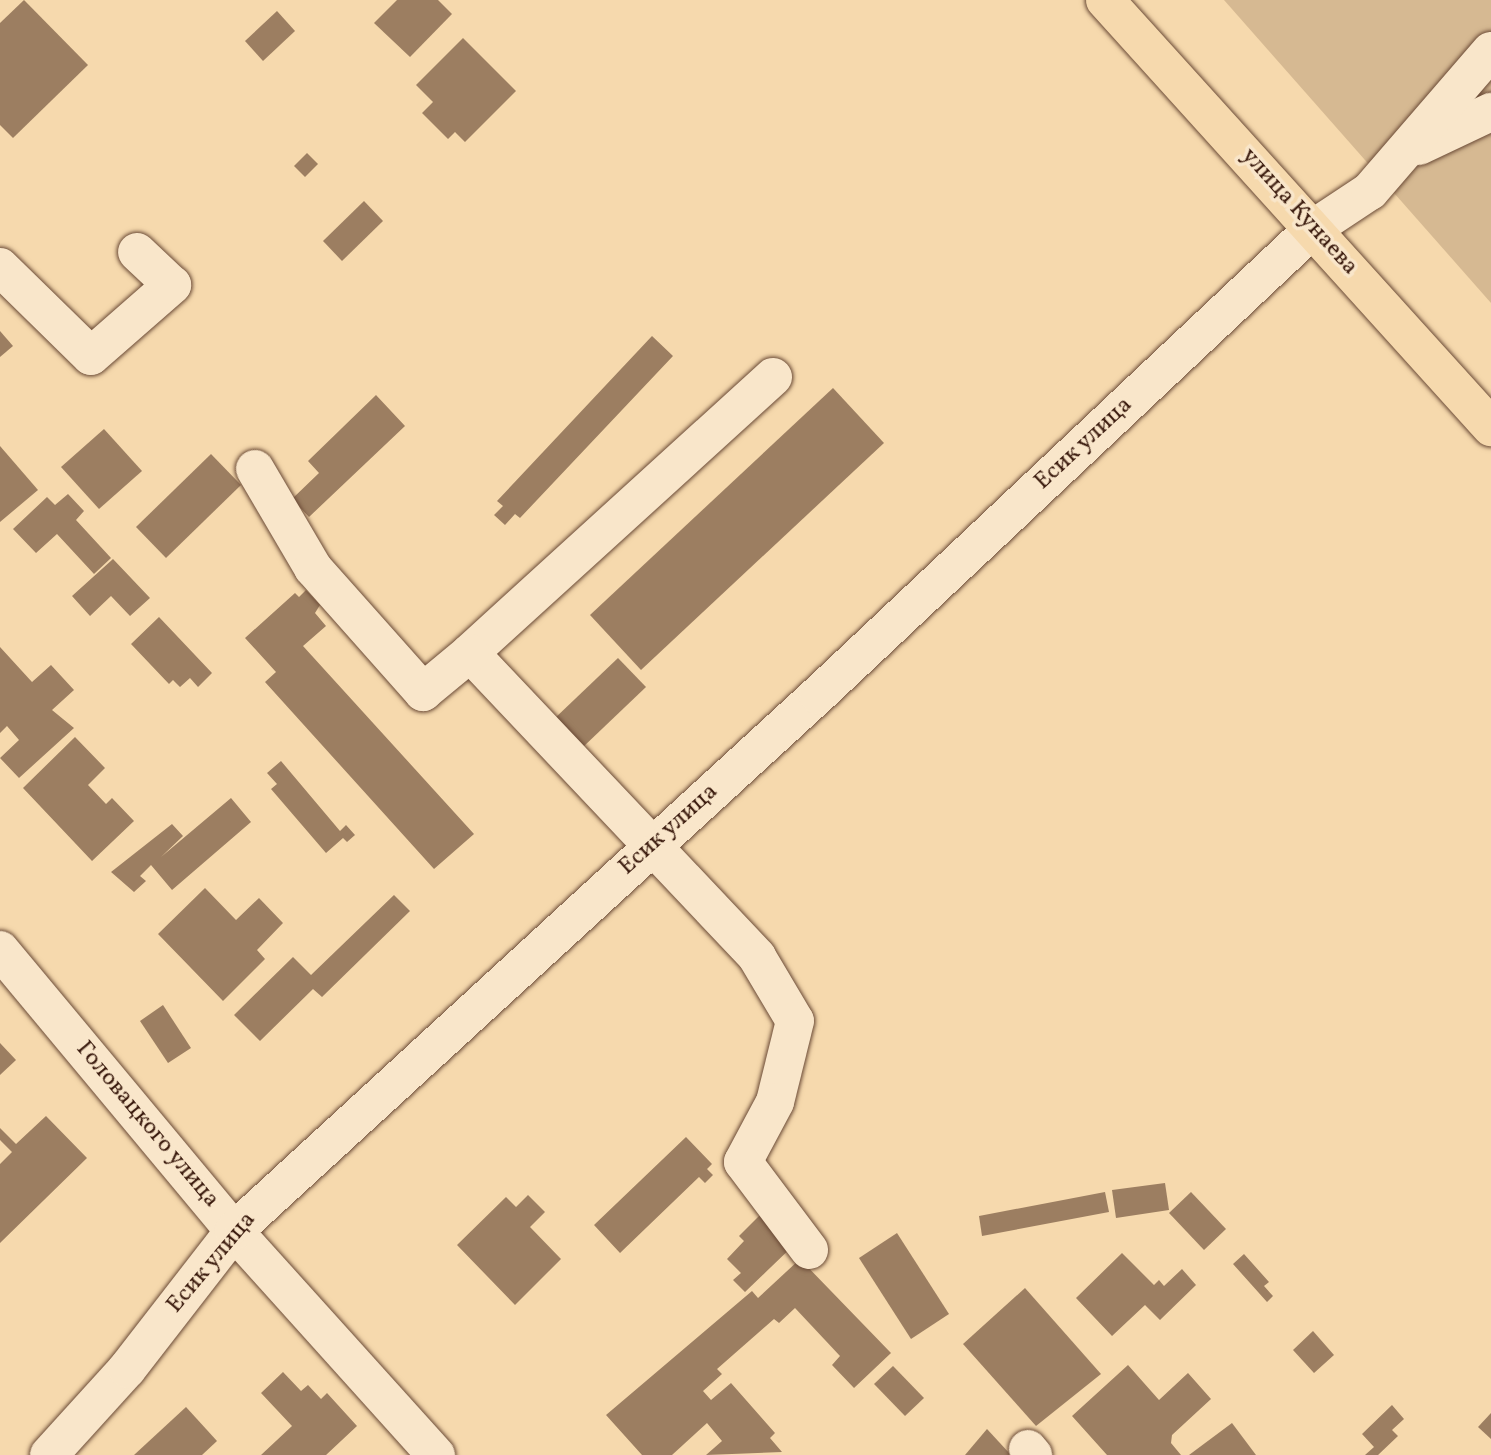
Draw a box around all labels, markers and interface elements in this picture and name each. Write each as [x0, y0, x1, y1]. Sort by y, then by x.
street label: улица Кунаева [1234, 142, 1364, 282]
street label: Есик улица [1029, 391, 1139, 497]
street label: Есик улица [613, 778, 725, 882]
street label: Головацкого улица [69, 1036, 225, 1214]
street label: Есик улица [161, 1206, 263, 1320]

